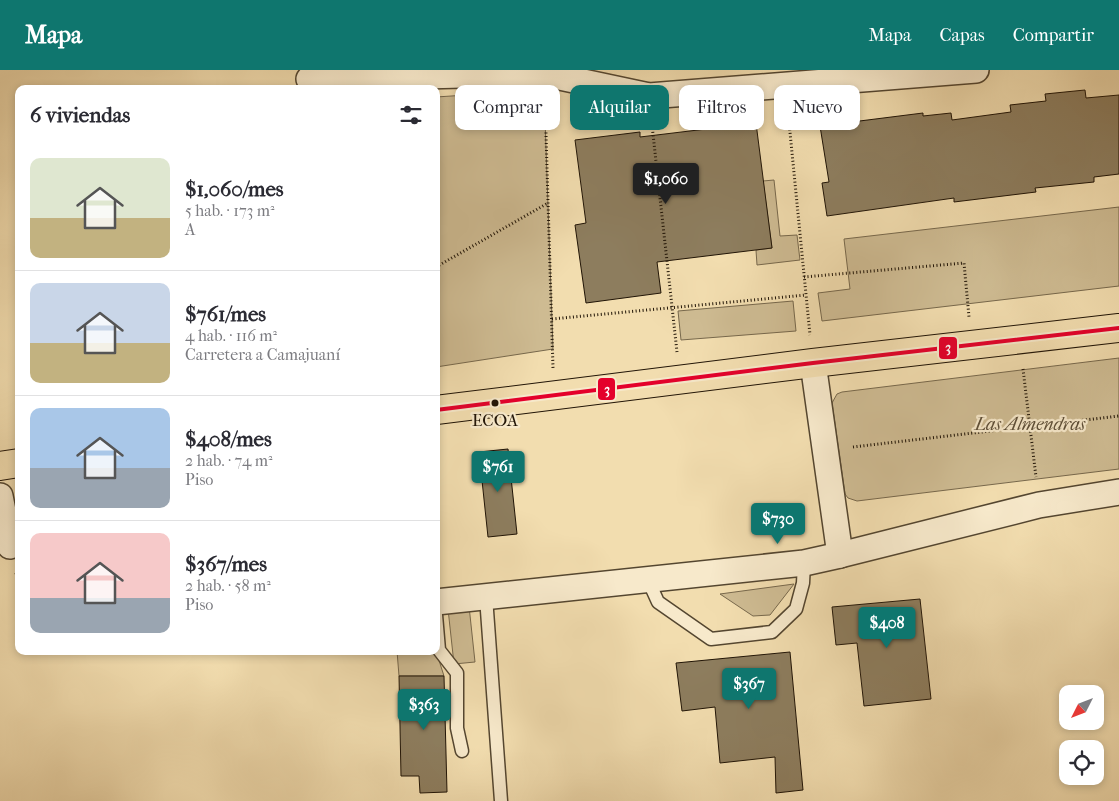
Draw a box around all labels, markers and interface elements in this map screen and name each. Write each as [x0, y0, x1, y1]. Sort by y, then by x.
text: Mapa [25, 21, 82, 49]
text: Mapa [869, 25, 911, 46]
text: Capas [939, 25, 985, 46]
text: Compartir [1013, 25, 1094, 46]
chip: Comprar [455, 85, 560, 130]
chip: Alquilar [570, 85, 669, 130]
chip: Filtros [679, 85, 764, 130]
chip: Nuevo [774, 85, 860, 130]
icon: filters [397, 101, 425, 129]
text: 6 viviendas [30, 103, 130, 127]
pin: $1,060 [625, 162, 707, 205]
text: $1,060 [644, 169, 688, 188]
text: $1,060/mes [185, 177, 284, 201]
icon: home [70, 178, 130, 238]
text: 5 hab. · 173 m² [185, 201, 275, 220]
text: A [185, 220, 195, 239]
text: $761/mes [185, 302, 266, 326]
icon: home [70, 303, 130, 363]
text: 4 hab. · 116 m² [185, 326, 277, 345]
line badge: 3 [938, 336, 958, 360]
text: 3 [945, 339, 951, 356]
text: Carretera a Camajuaní [185, 345, 340, 364]
line badge: 3 [597, 377, 616, 401]
text: 3 [604, 381, 610, 398]
marker: ECOA [490, 398, 500, 408]
place label: ECOA [472, 410, 519, 430]
park label: Las Almendras [973, 414, 1086, 435]
text: $408/mes [185, 427, 272, 451]
icon: home [70, 428, 130, 488]
pin: $761 [468, 450, 528, 493]
text: 2 hab. · 74 m² [185, 451, 273, 470]
text: $761 [483, 457, 513, 476]
text: Piso [185, 470, 213, 489]
pin: $730 [748, 502, 808, 545]
text: $730 [762, 509, 794, 528]
text: $367/mes [185, 552, 267, 576]
icon: home [70, 553, 130, 613]
text: 2 hab. · 58 m² [185, 576, 271, 595]
text: Piso [185, 595, 213, 614]
pin: $408 [857, 606, 917, 649]
text: $408 [869, 613, 905, 632]
pin: $367 [719, 668, 779, 710]
text: $367 [733, 674, 765, 693]
north arrow [1059, 685, 1104, 730]
map controls [1059, 685, 1104, 785]
pin: $363 [394, 688, 454, 731]
text: $363 [409, 695, 439, 714]
button: locate [1059, 740, 1104, 785]

